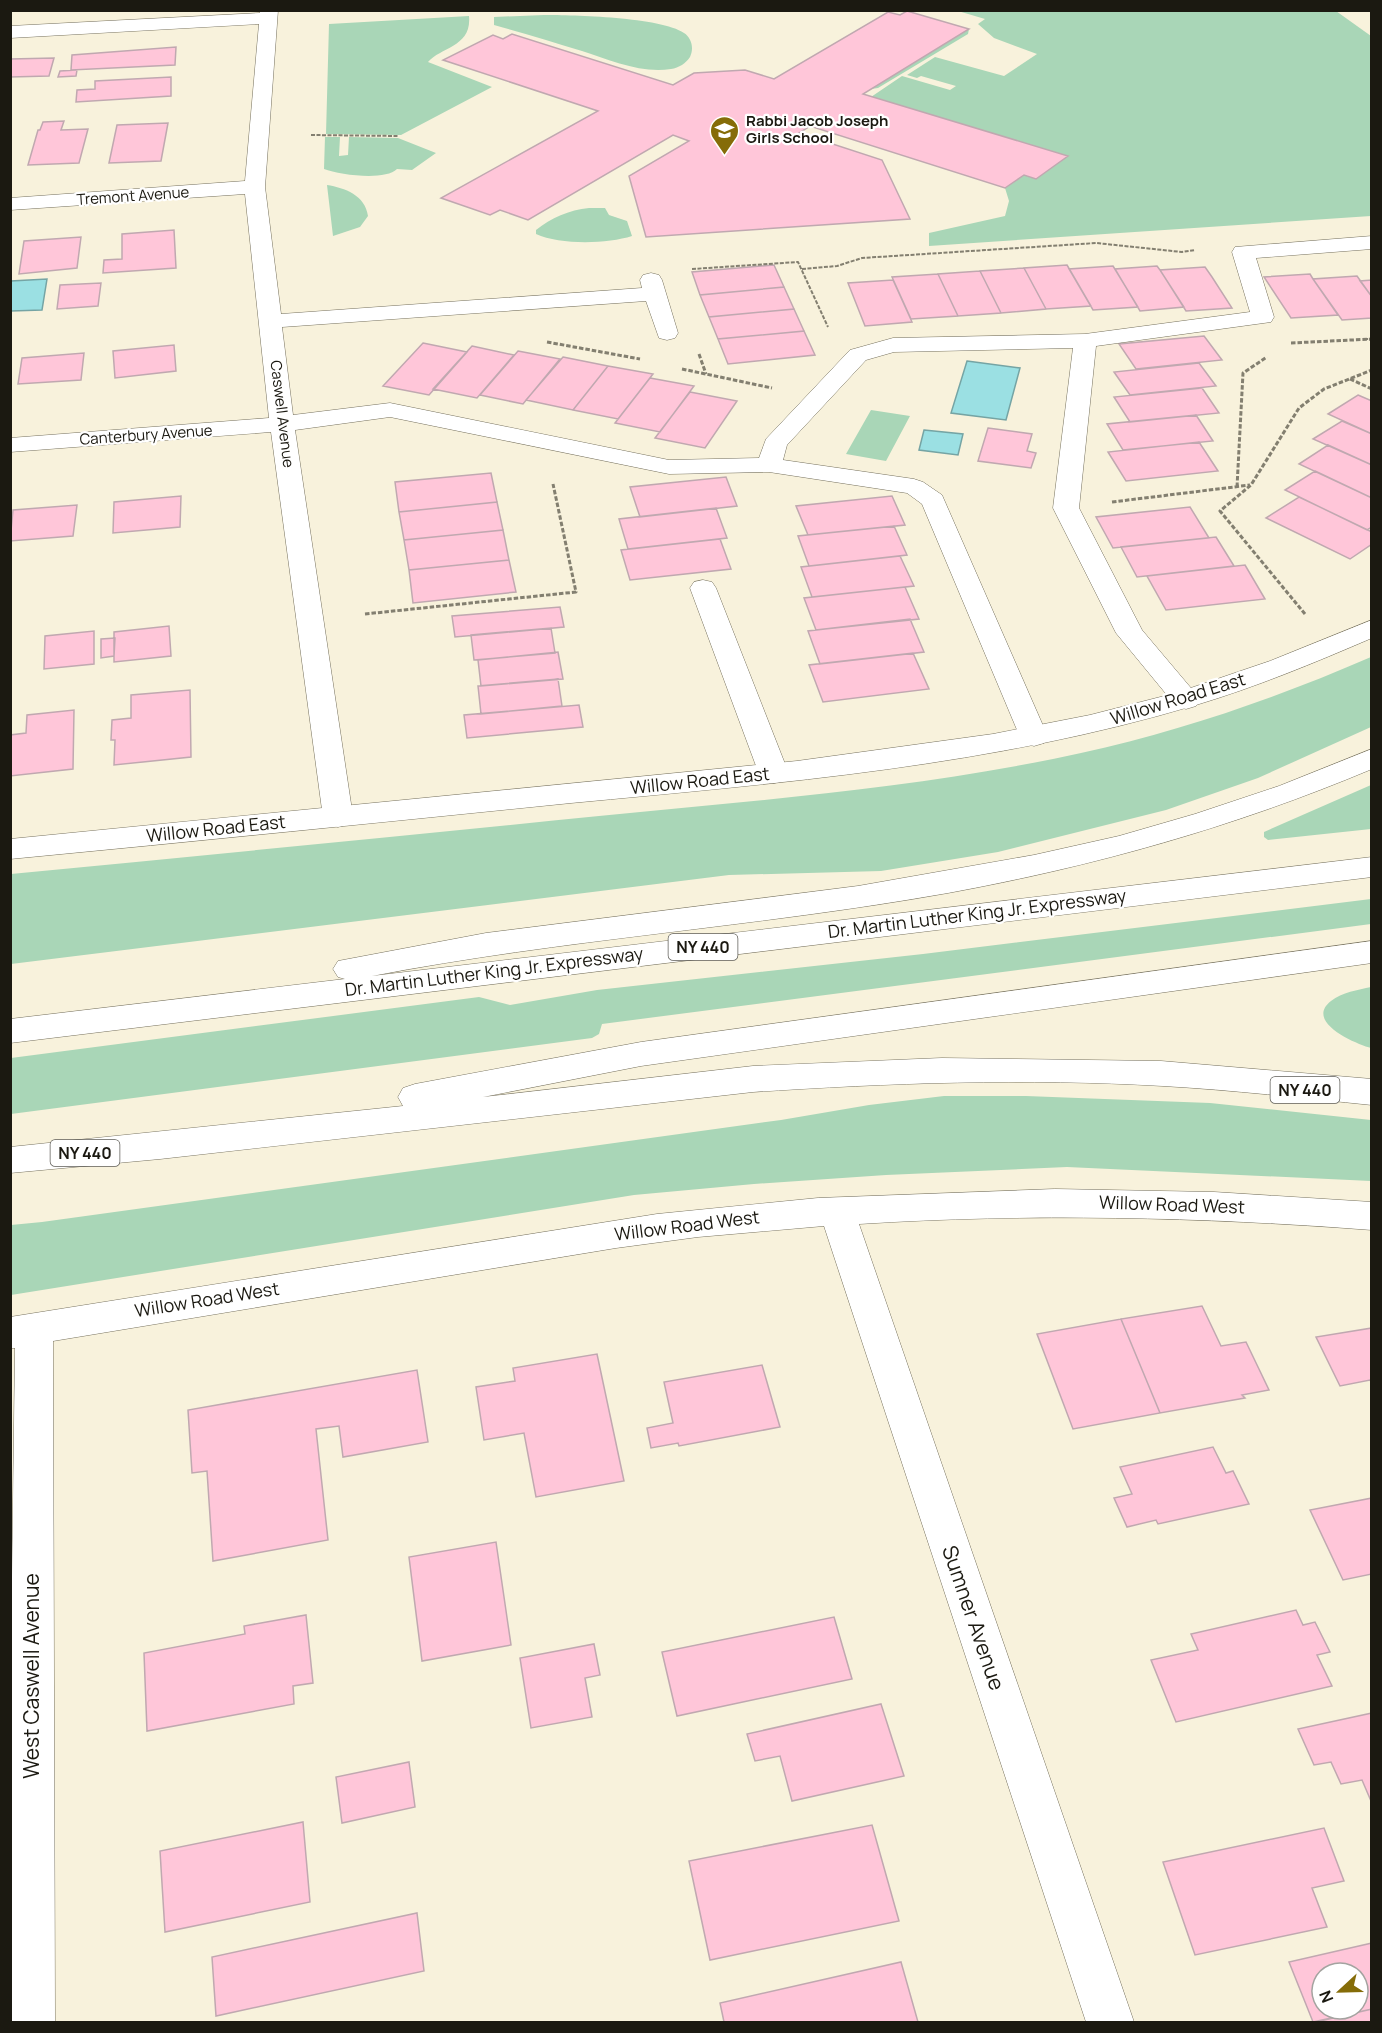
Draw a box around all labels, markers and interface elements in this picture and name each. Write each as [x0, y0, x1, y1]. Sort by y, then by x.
place label: Rabbi Jacob Joseph Girls School [746, 110, 888, 148]
school or university icon: Rabbi Jacob Joseph Girls School [709, 114, 741, 156]
street label: Tremont Avenue [76, 181, 190, 210]
street label: Caswell Avenue [265, 359, 300, 469]
street label: Canterbury Avenue [79, 419, 213, 450]
street label: Willow Road East [1107, 666, 1248, 730]
street label: Willow Road East [629, 761, 771, 799]
street label: Willow Road East [145, 809, 287, 847]
street label: Dr. Martin Luther King Jr. Expressway [826, 883, 1128, 943]
road number: NY 440 [668, 934, 738, 960]
street label: Dr. Martin Luther King Jr. Expressway [343, 941, 645, 1001]
road number: NY 440 [1270, 1077, 1340, 1103]
road number: NY 440 [50, 1140, 119, 1166]
street label: Willow Road West [1099, 1189, 1245, 1219]
street label: Willow Road West [613, 1204, 761, 1246]
street label: Willow Road West [133, 1276, 281, 1322]
street label: Sumner Avenue [936, 1541, 1012, 1694]
street label: West Caswell Avenue [17, 1573, 45, 1779]
north arrow [1310, 1961, 1370, 2021]
text: N [1314, 1987, 1338, 2006]

